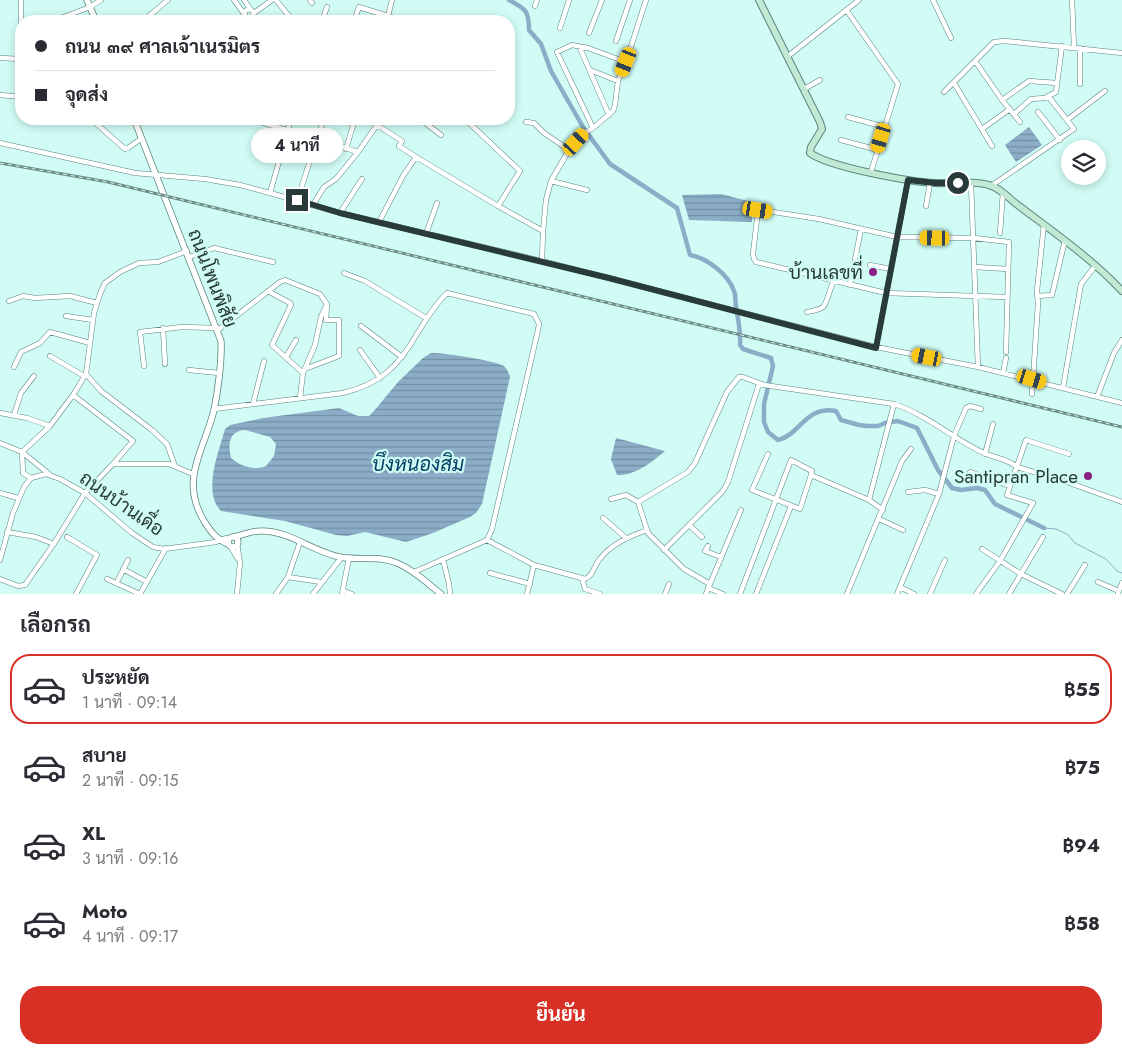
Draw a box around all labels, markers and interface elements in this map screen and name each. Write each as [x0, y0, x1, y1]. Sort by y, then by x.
text: ถนน ๓๙ ศาลเจ้าเนรมิตร [65, 33, 260, 60]
car [613, 45, 638, 79]
text: จุดส่ง [65, 81, 108, 108]
car [869, 121, 892, 155]
car [560, 126, 591, 158]
callout: 4 นาที [251, 128, 343, 162]
text: 4 นาที [274, 134, 320, 157]
map controls [1061, 140, 1106, 185]
button: layers [1061, 140, 1106, 185]
route start [947, 172, 969, 194]
route end [286, 189, 308, 211]
car [742, 200, 773, 220]
street label: ถนนโพนพิสัย [181, 225, 244, 331]
car [919, 230, 950, 246]
place label: บ้านเลขที่ [789, 255, 863, 286]
marker: บ้านเลขที่ [867, 266, 879, 278]
car [910, 347, 943, 367]
car [1015, 367, 1048, 391]
water label: บึงหนองสิม [372, 450, 464, 479]
street label: ถนนบ้านเดื่อ [74, 461, 172, 542]
place label: Santipran Place [954, 463, 1078, 490]
marker: Santipran Place [1082, 470, 1094, 482]
text: เลือกรถ [20, 608, 91, 640]
text: ประหยัด [82, 664, 150, 691]
icon: car [22, 667, 67, 712]
text: ฿55 [1064, 676, 1100, 703]
text: 1 นาที · 09:14 [82, 691, 177, 714]
text: สบาย [82, 742, 127, 769]
icon: car [22, 745, 67, 790]
text: ฿75 [1065, 754, 1100, 781]
text: 2 นาที · 09:15 [82, 769, 179, 792]
text: XL [82, 820, 105, 847]
icon: car [22, 823, 67, 868]
text: ฿94 [1063, 832, 1100, 859]
text: 3 นาที · 09:16 [82, 847, 178, 870]
text: Moto [82, 898, 127, 925]
icon: car [22, 901, 67, 946]
text: ฿58 [1064, 910, 1100, 937]
text: 4 นาที · 09:17 [82, 925, 178, 948]
button: ยืนยัน [20, 986, 1102, 1044]

